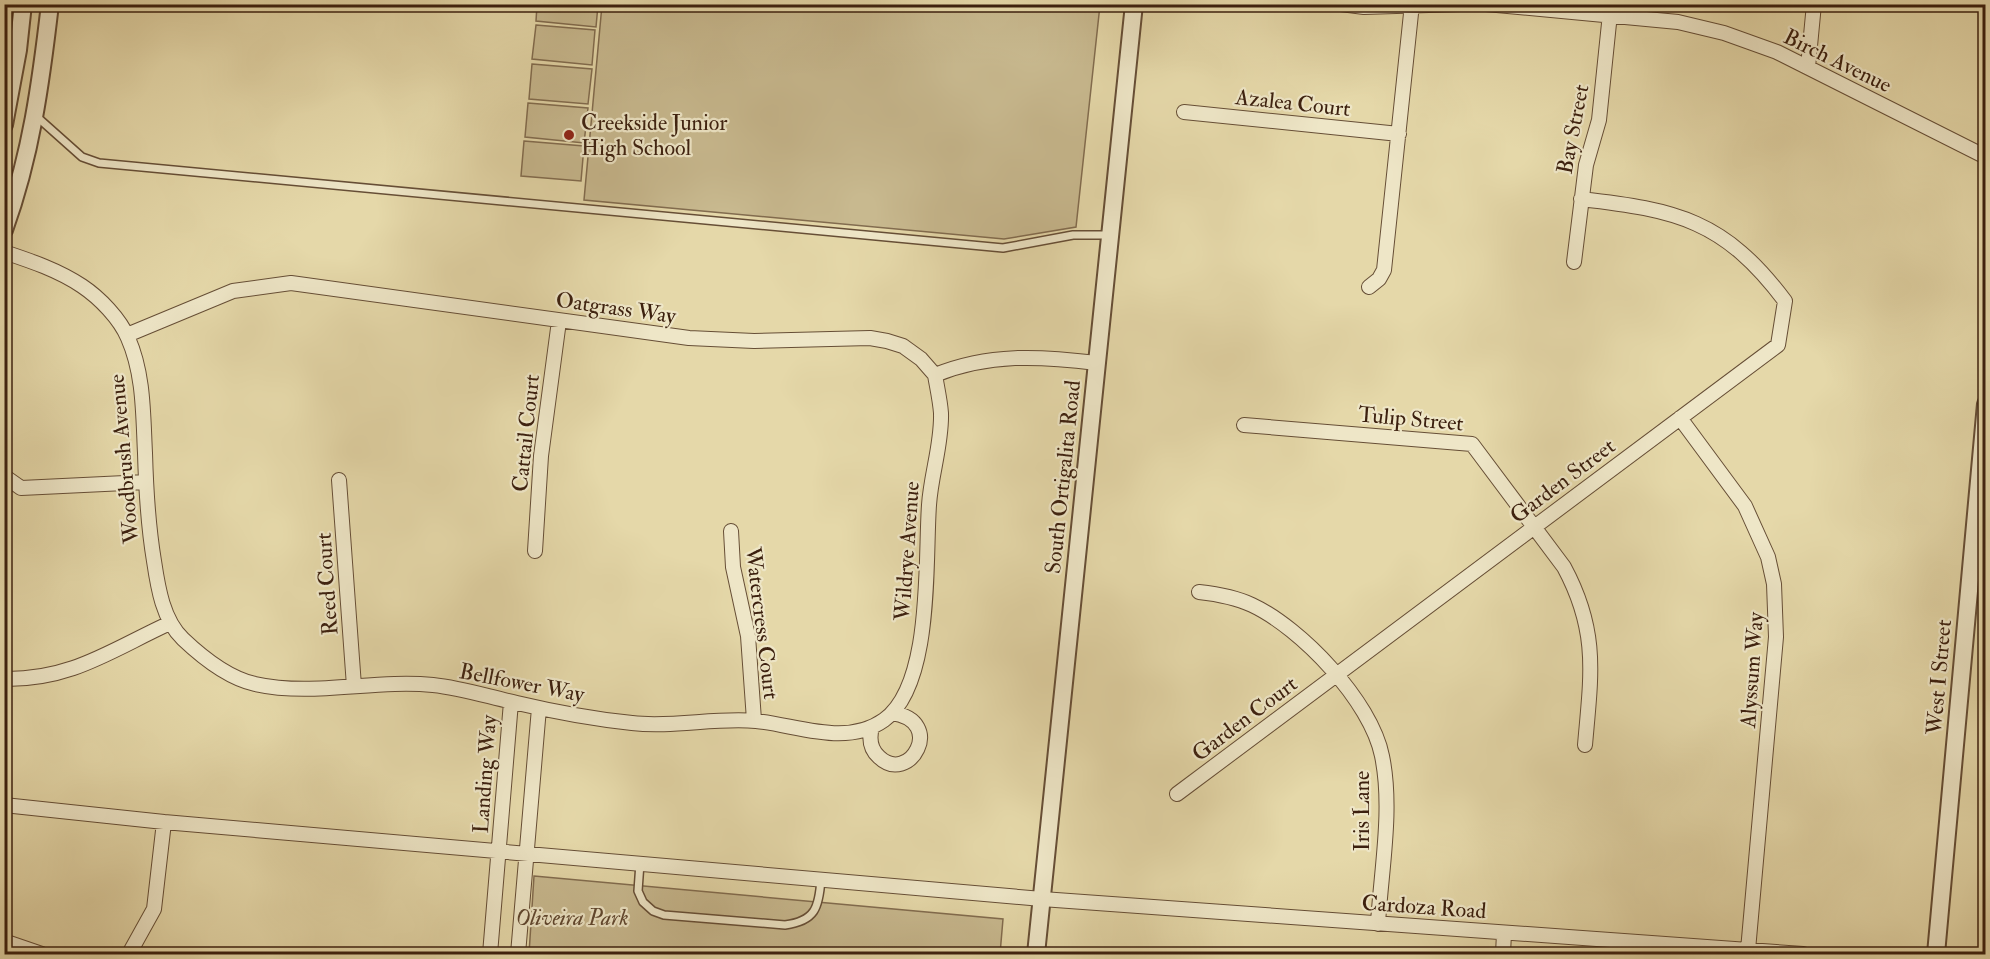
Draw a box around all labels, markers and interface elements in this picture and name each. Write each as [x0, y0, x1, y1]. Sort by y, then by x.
street label: Birch Avenue [1779, 23, 1896, 99]
street label: Bay Street [1551, 82, 1595, 176]
street label: Azalea Court [1233, 83, 1352, 123]
place label: Creekside Junior High School [581, 109, 728, 162]
marker: Creekside Junior High School [562, 128, 576, 142]
street label: Oatgrass Way [554, 286, 678, 330]
street label: Woodbrush Avenue [103, 373, 145, 546]
street label: Cattail Court [506, 373, 546, 493]
street label: South Ortigalita Road [1039, 379, 1087, 575]
street label: Tulip Street [1357, 400, 1465, 439]
street label: Garden Street [1504, 432, 1621, 529]
street label: Wildrye Avenue [888, 480, 926, 623]
street label: Reed Court [309, 532, 345, 636]
street label: Watercress Court [739, 544, 785, 701]
street label: Alyssum Way [1734, 611, 1770, 730]
street label: West I Street [1920, 618, 1958, 737]
street label: Bellfower Way [457, 657, 587, 709]
street label: Garden Court [1186, 670, 1303, 768]
street label: Landing Way [467, 714, 503, 834]
street label: Iris Lane [1348, 771, 1376, 851]
street label: Cardoza Road [1361, 889, 1487, 925]
park label: Oliveira Park [515, 904, 629, 932]

